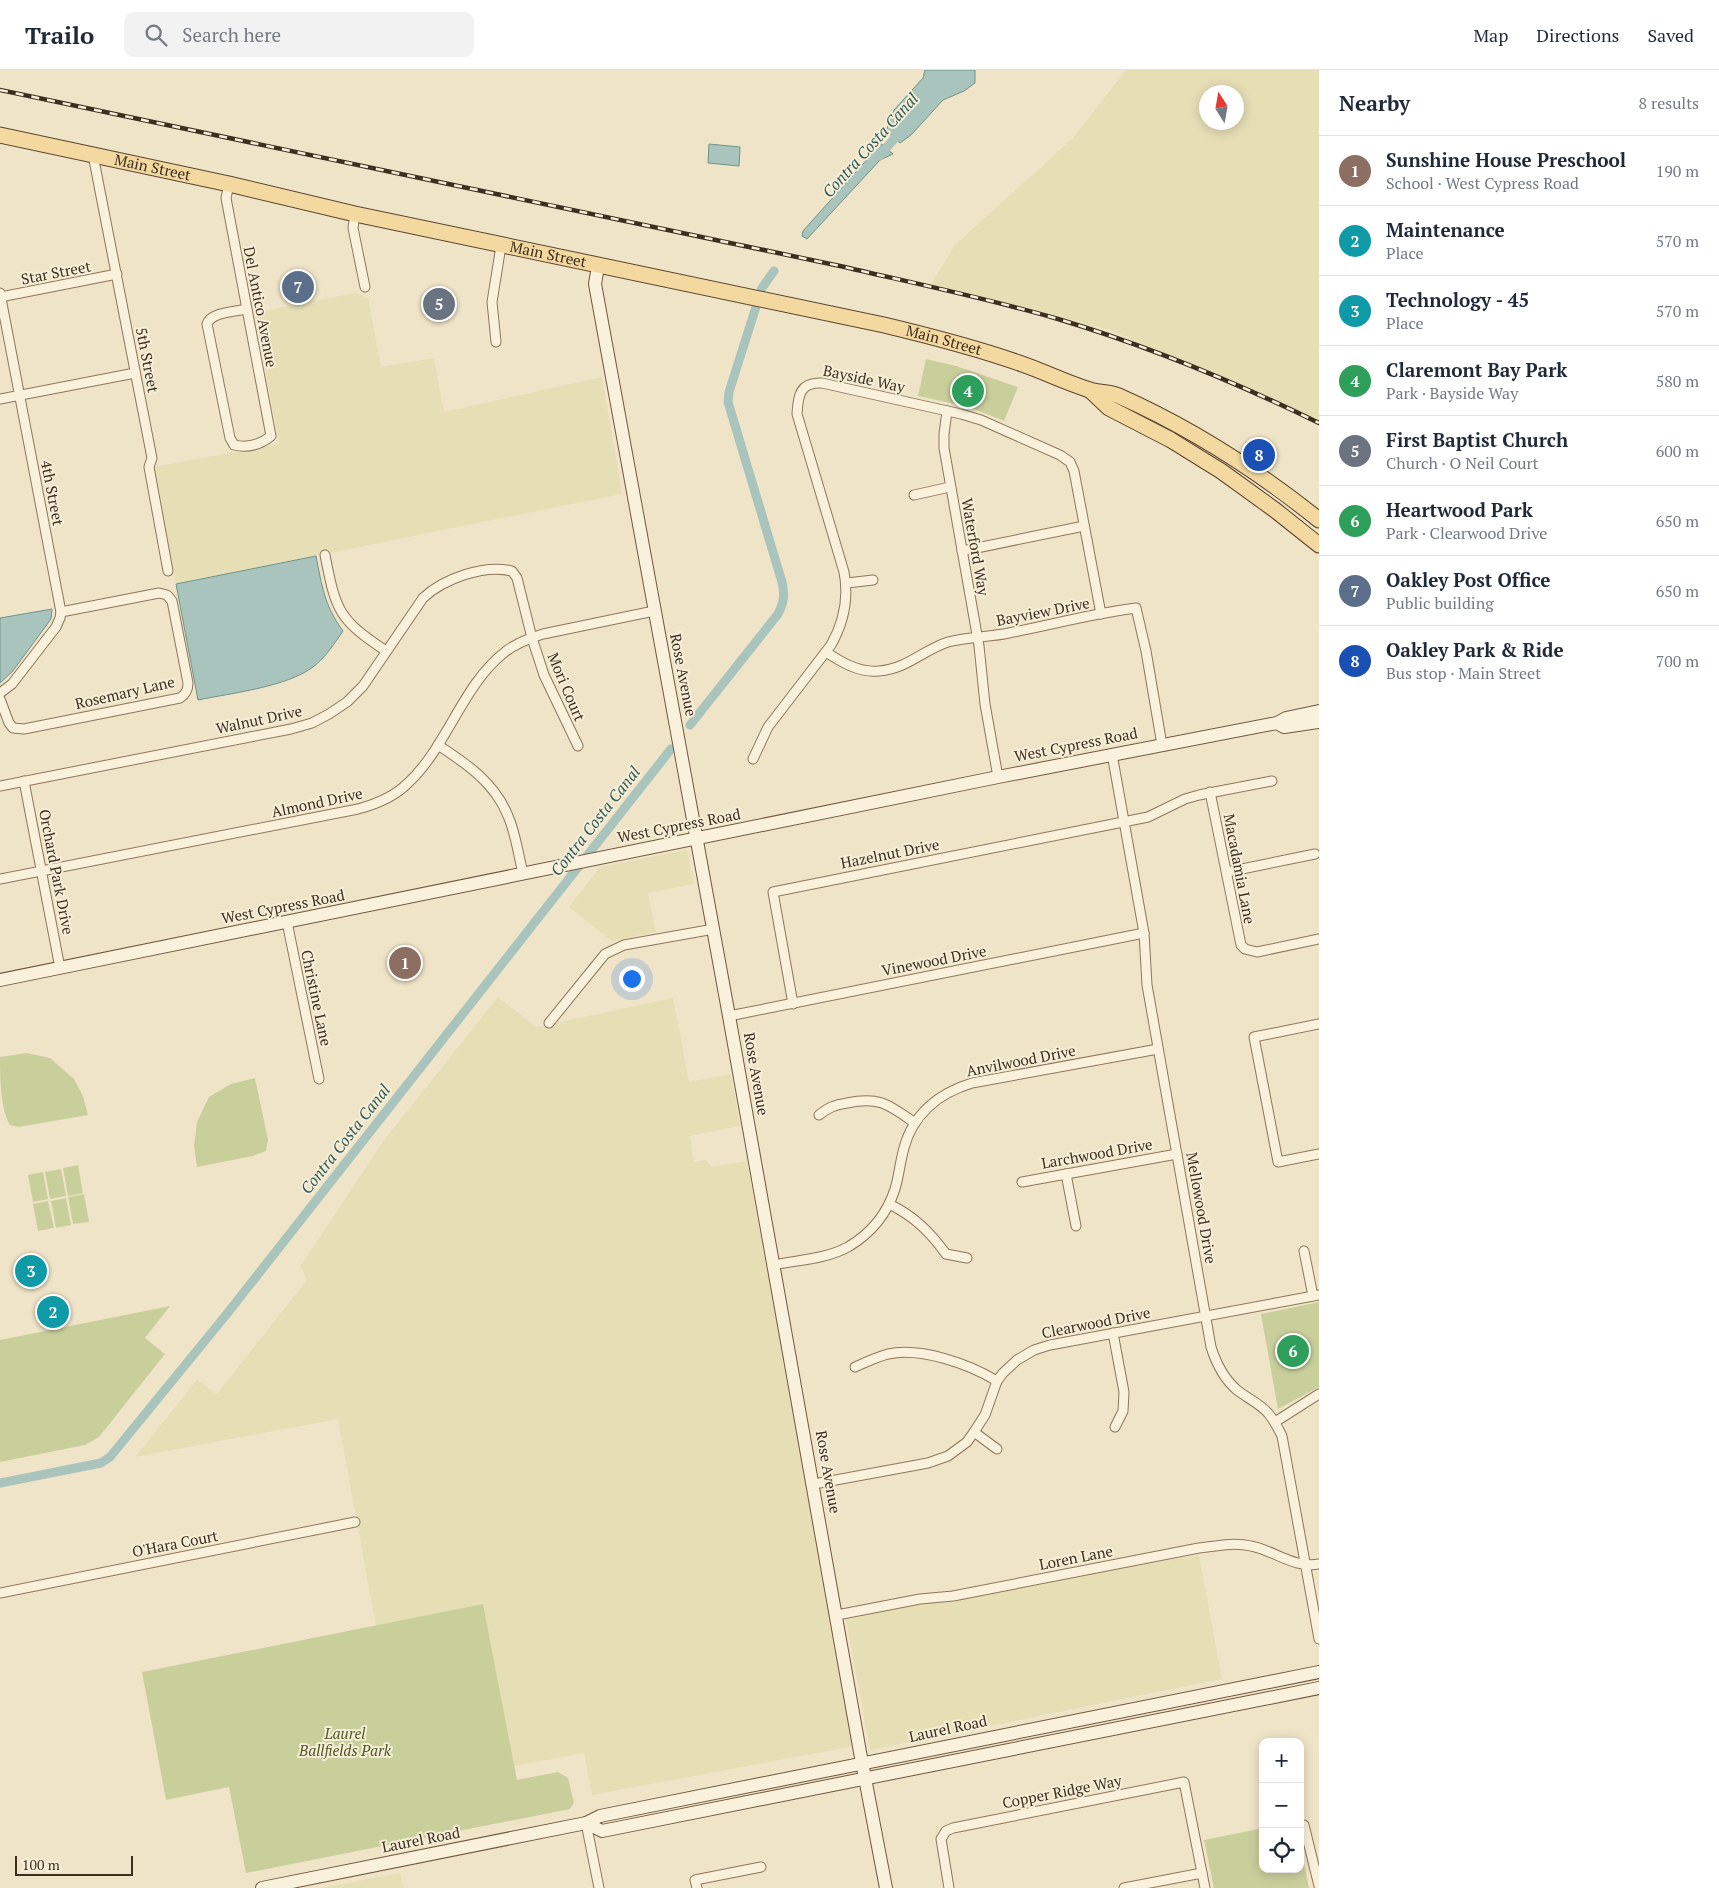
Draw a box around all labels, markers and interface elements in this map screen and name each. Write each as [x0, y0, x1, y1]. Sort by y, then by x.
search box [124, 12, 474, 57]
text: Trailo [25, 19, 94, 51]
icon: search [142, 21, 170, 49]
text: Search here [182, 22, 281, 47]
text: Map [1473, 23, 1508, 47]
text: Directions [1536, 23, 1619, 47]
text: Saved [1647, 23, 1694, 47]
north arrow [1199, 85, 1244, 130]
water label: Contra Costa Canal [817, 88, 923, 202]
text: Nearby [1339, 89, 1410, 117]
text: 8 results [1639, 92, 1699, 114]
text: Sunshine House Preschool [1386, 147, 1626, 172]
street label: Main Street [113, 149, 193, 185]
text: 1 [1350, 160, 1360, 182]
text: 190 m [1656, 160, 1699, 182]
text: School · West Cypress Road [1386, 172, 1579, 194]
text: Maintenance [1386, 217, 1505, 242]
text: 2 [1350, 230, 1360, 252]
text: 570 m [1656, 230, 1699, 252]
street label: Main Street [508, 236, 589, 271]
text: Place [1386, 242, 1424, 264]
street label: Del Antico Avenue [239, 245, 283, 369]
street label: Star Street [19, 255, 93, 289]
pin: 7 [282, 268, 314, 306]
pin: 5 [423, 285, 455, 323]
text: Technology - 45 [1386, 287, 1529, 312]
text: 3 [1350, 300, 1360, 322]
text: 570 m [1656, 300, 1699, 322]
text: Place [1386, 312, 1424, 334]
street label: Main Street [904, 320, 985, 359]
street label: 5th Street [132, 325, 164, 395]
text: Claremont Bay Park [1386, 357, 1567, 382]
street label: Bayside Way [821, 360, 907, 397]
text: 4 [1350, 370, 1360, 392]
text: 580 m [1656, 370, 1699, 392]
pin: 4 [952, 372, 984, 410]
text: Park · Bayside Way [1386, 382, 1518, 404]
text: First Baptist Church [1386, 427, 1568, 452]
pin: 8 [1243, 436, 1275, 474]
text: 5 [1350, 440, 1360, 462]
text: 600 m [1656, 440, 1699, 462]
text: Church · O Neil Court [1386, 452, 1539, 474]
street label: 4th Street [37, 458, 69, 528]
street label: Waterford Way [958, 497, 994, 598]
text: Heartwood Park [1386, 497, 1533, 522]
text: 6 [1350, 510, 1360, 532]
text: 650 m [1656, 510, 1699, 532]
text: Park · Clearwood Drive [1386, 522, 1547, 544]
text: Oakley Post Office [1386, 567, 1551, 592]
text: 7 [1350, 580, 1360, 602]
text: 650 m [1656, 580, 1699, 602]
street label: Bayview Drive [994, 592, 1091, 630]
text: Public building [1386, 592, 1494, 614]
street label: Rose Avenue [666, 632, 702, 718]
text: Oakley Park & Ride [1386, 637, 1564, 662]
street label: Mori Court [543, 649, 591, 724]
text: 8 [1350, 650, 1360, 672]
text: 700 m [1656, 650, 1699, 672]
text: Bus stop · Main Street [1386, 662, 1541, 684]
street label: Rosemary Lane [73, 671, 177, 713]
street label: Walnut Drive [214, 700, 304, 738]
street label: West Cypress Road [1013, 722, 1139, 766]
water label: Contra Costa Canal [545, 761, 645, 880]
street label: Almond Drive [269, 783, 364, 821]
street label: West Cypress Road [616, 803, 742, 847]
street label: Orchard Park Drive [35, 807, 79, 936]
street label: Macadamia Lane [1219, 812, 1260, 926]
street label: Hazelnut Drive [839, 834, 941, 872]
street label: West Cypress Road [220, 884, 346, 928]
street label: Vinewood Drive [880, 940, 988, 980]
pin: 1 [389, 944, 421, 982]
street label: Christine Lane [297, 948, 337, 1048]
your location [619, 966, 645, 992]
street label: Rose Avenue [740, 1031, 774, 1117]
street label: Anvilwood Drive [964, 1040, 1077, 1080]
water label: Contra Costa Canal [295, 1079, 395, 1198]
street label: Larchwood Drive [1040, 1133, 1154, 1173]
street label: Mellowood Drive [1182, 1151, 1222, 1265]
pin: 3 [15, 1252, 47, 1290]
pin: 2 [37, 1293, 69, 1331]
street label: Clearwood Drive [1040, 1302, 1152, 1342]
pin: 6 [1277, 1332, 1309, 1370]
street label: Rose Avenue [812, 1429, 846, 1515]
street label: O'Hara Court [130, 1525, 220, 1561]
street label: Loren Lane [1037, 1540, 1114, 1574]
street label: Laurel Road [907, 1710, 989, 1746]
park label: Laurel Ballfields Park [298, 1723, 392, 1760]
map controls [1259, 1738, 1304, 1873]
button: + [1259, 1738, 1304, 1783]
street label: Copper Ridge Way [1000, 1770, 1124, 1812]
button: − [1259, 1783, 1304, 1828]
street label: Laurel Road [380, 1822, 462, 1856]
button: locate [1259, 1828, 1304, 1873]
scale bar [15, 1853, 132, 1876]
text: 100 m [22, 1855, 60, 1874]

